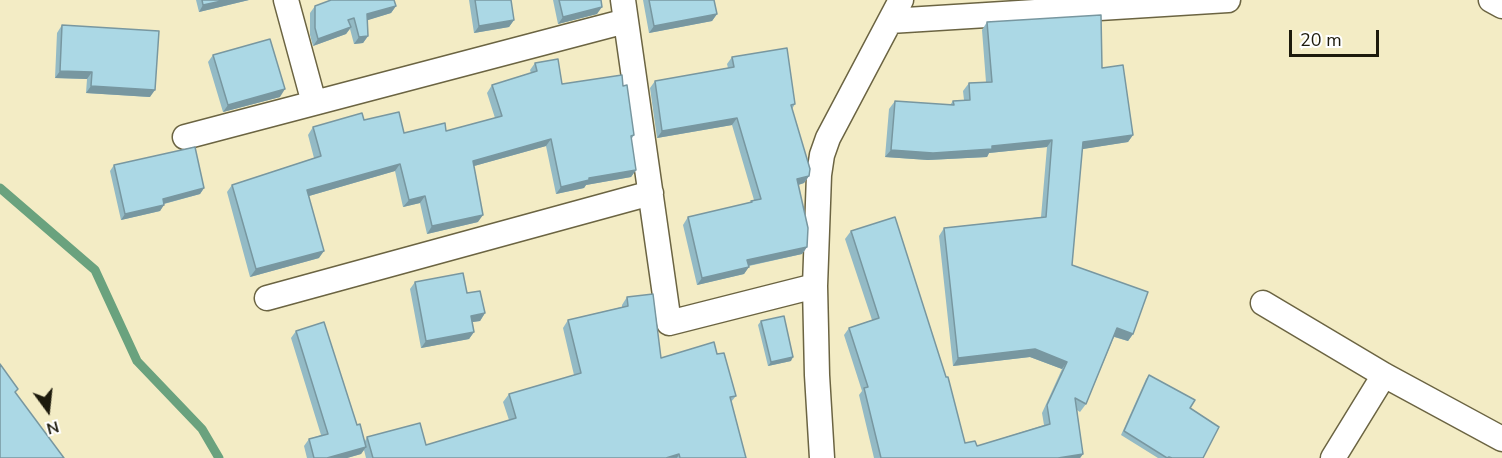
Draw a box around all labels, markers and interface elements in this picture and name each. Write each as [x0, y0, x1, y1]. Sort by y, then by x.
scale bar [1292, 18, 1382, 56]
text: 20 m [1300, 28, 1342, 52]
north arrow [18, 380, 78, 440]
text: N [44, 415, 61, 440]

